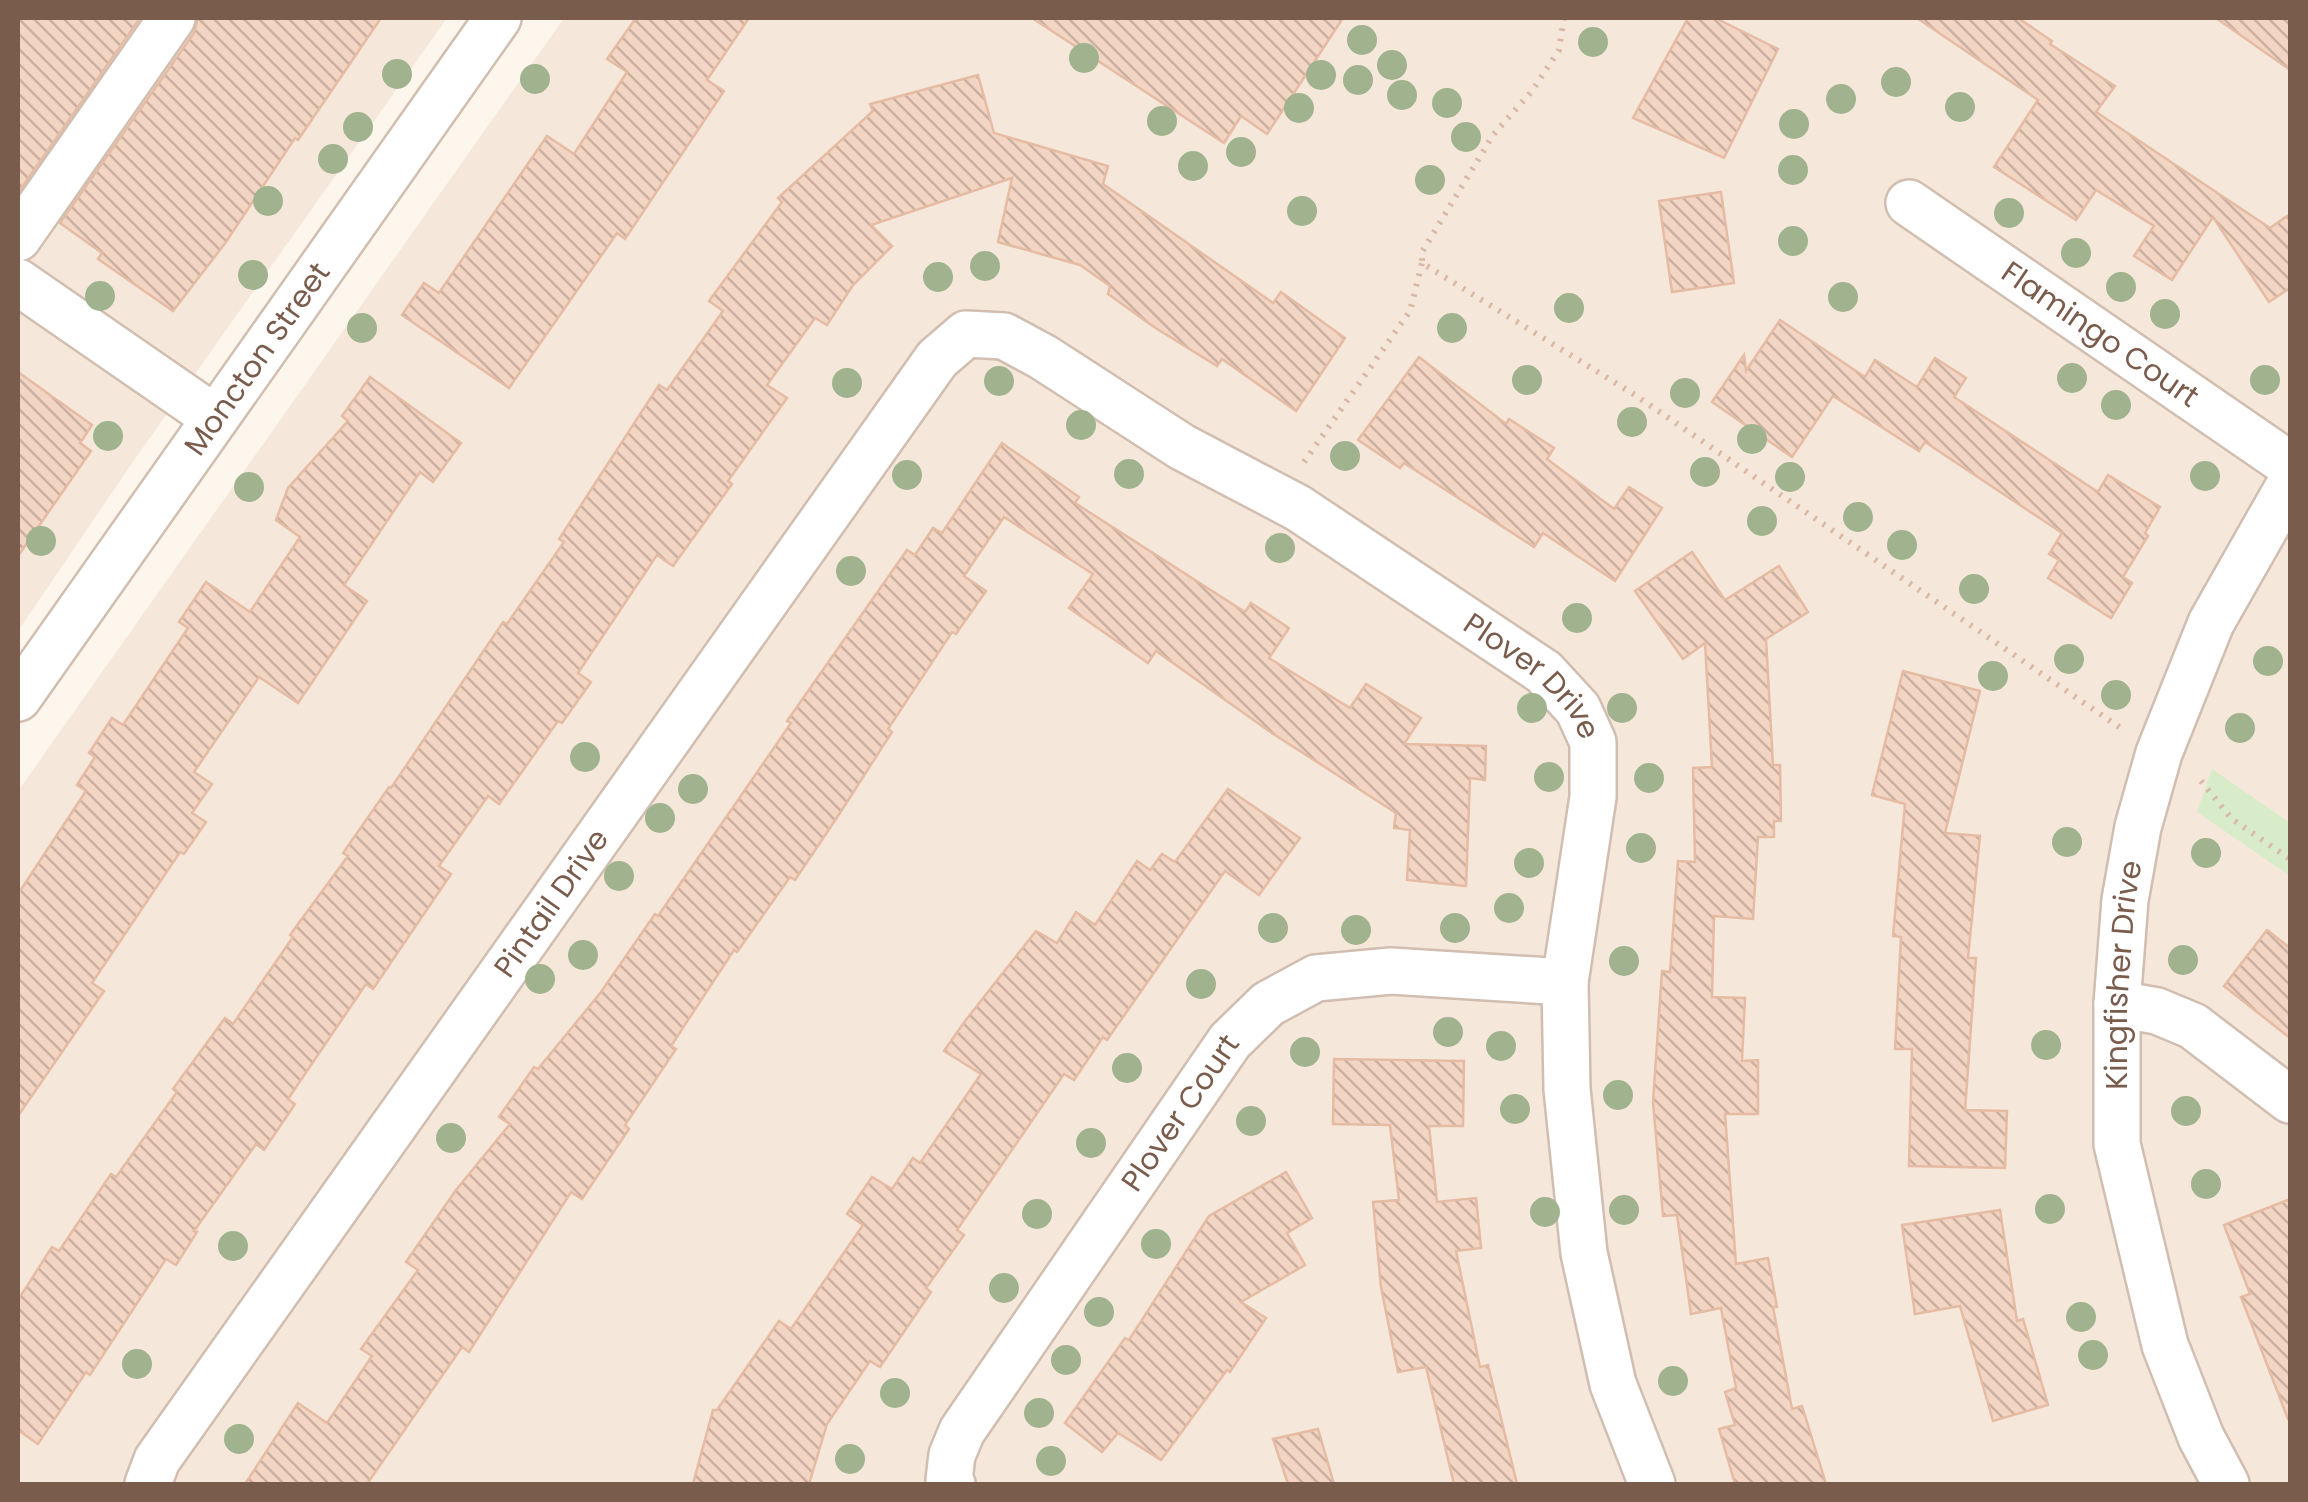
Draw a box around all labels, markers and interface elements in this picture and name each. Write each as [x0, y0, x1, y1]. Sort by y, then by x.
street label: Flamingo Court [1993, 251, 2208, 417]
street label: Moncton Street [174, 253, 340, 464]
street label: Plover Drive [1455, 602, 1611, 746]
street label: Pintail Drive [483, 820, 619, 986]
street label: Kingfisher Drive [2095, 857, 2153, 1090]
street label: Plover Court [1111, 1025, 1249, 1200]

